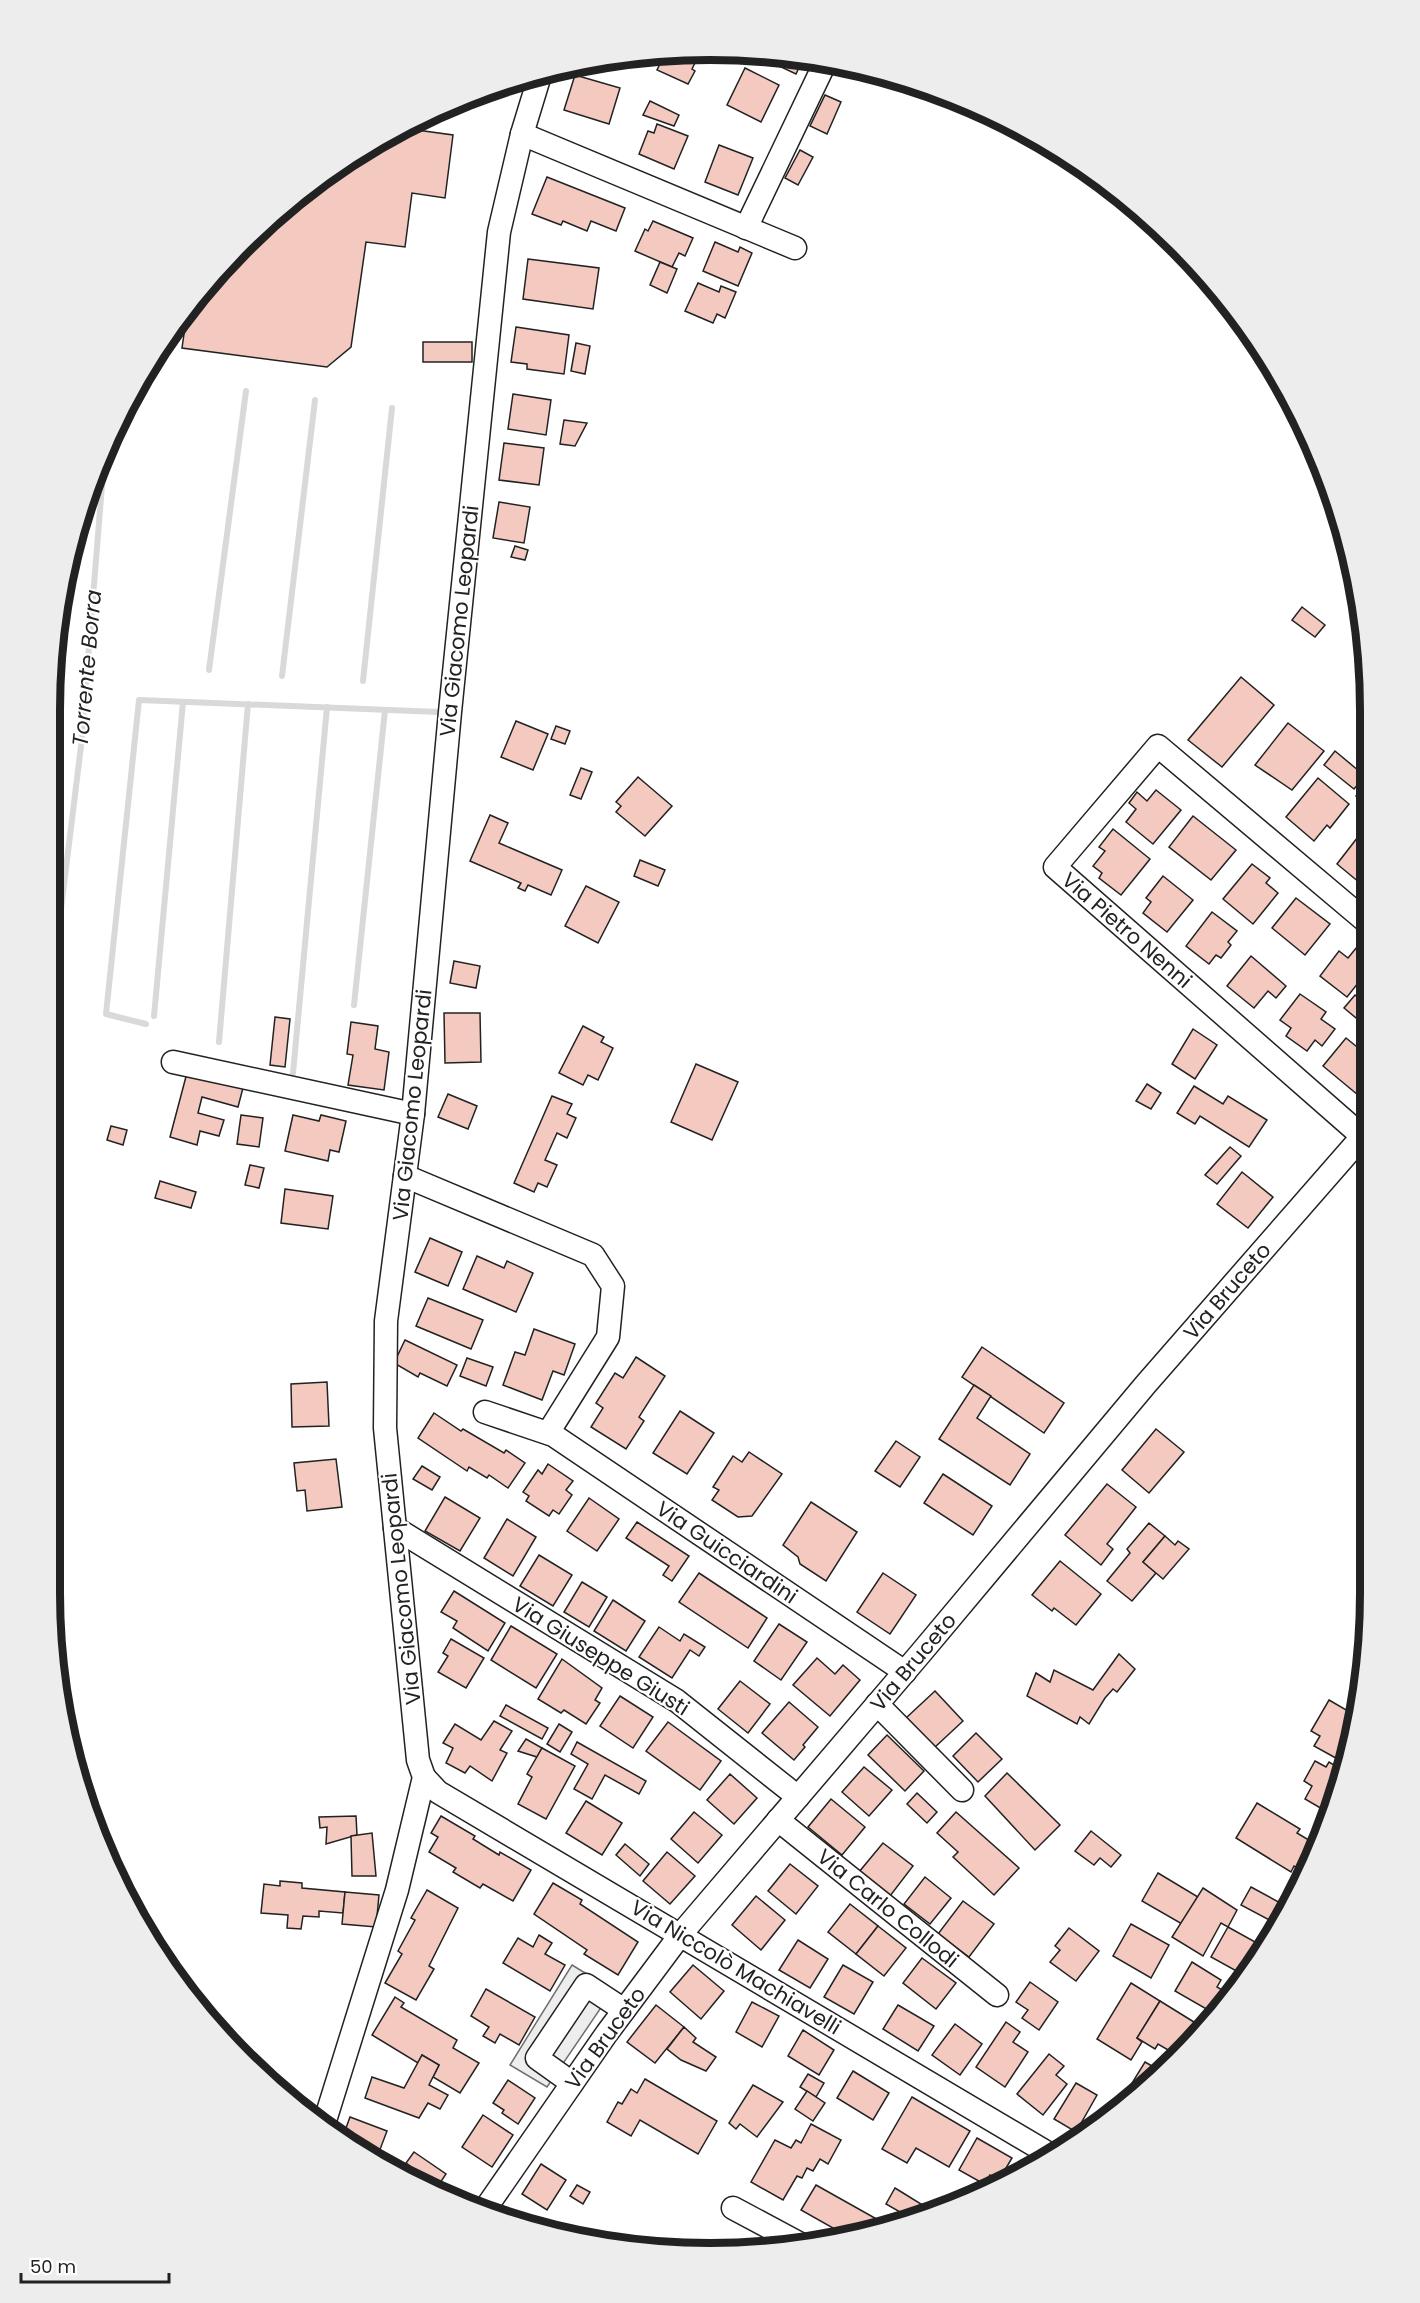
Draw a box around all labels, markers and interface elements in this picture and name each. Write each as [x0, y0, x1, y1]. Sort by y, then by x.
street label: Via Giacomo Leopardi [432, 504, 486, 738]
water label: Torrente Borra [65, 588, 109, 748]
street label: Via Pietro Nenni [1056, 865, 1198, 995]
street label: Via Giacomo Leopardi [385, 988, 439, 1222]
street label: Via Bruceto [1177, 1236, 1277, 1346]
street label: Via Giacomo Leopardi [374, 1472, 428, 1706]
street label: Via Guicciardini [651, 1494, 803, 1610]
street label: Via Giuseppe Giusti [507, 1590, 695, 1722]
street label: Via Bruceto [863, 1607, 963, 1717]
street label: Via Carlo Collodi [811, 1842, 965, 1974]
street label: Via Niccolò Machiavelli [626, 1893, 846, 2041]
street label: Via Bruceto [558, 1981, 652, 2095]
scale bar [21, 2246, 170, 2284]
text: 50 m [30, 2254, 76, 2279]

